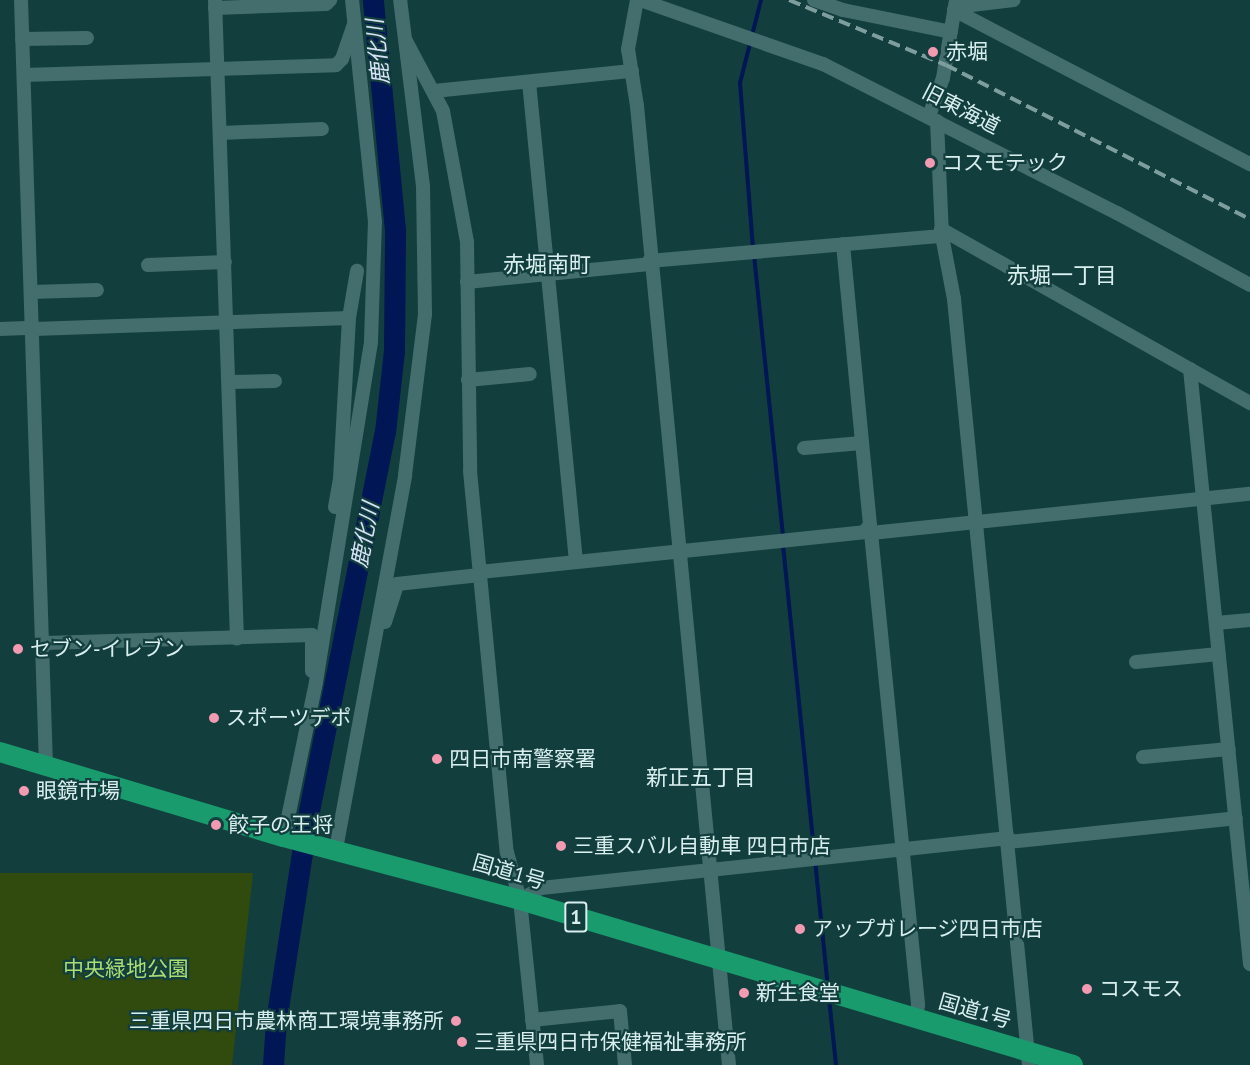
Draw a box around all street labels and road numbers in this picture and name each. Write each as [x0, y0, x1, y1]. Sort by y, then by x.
street label: 旧東海道 [918, 79, 1004, 139]
street label: 国道1号 [470, 850, 548, 894]
road number: 1 [564, 900, 588, 934]
street label: 国道1号 [936, 989, 1014, 1033]

